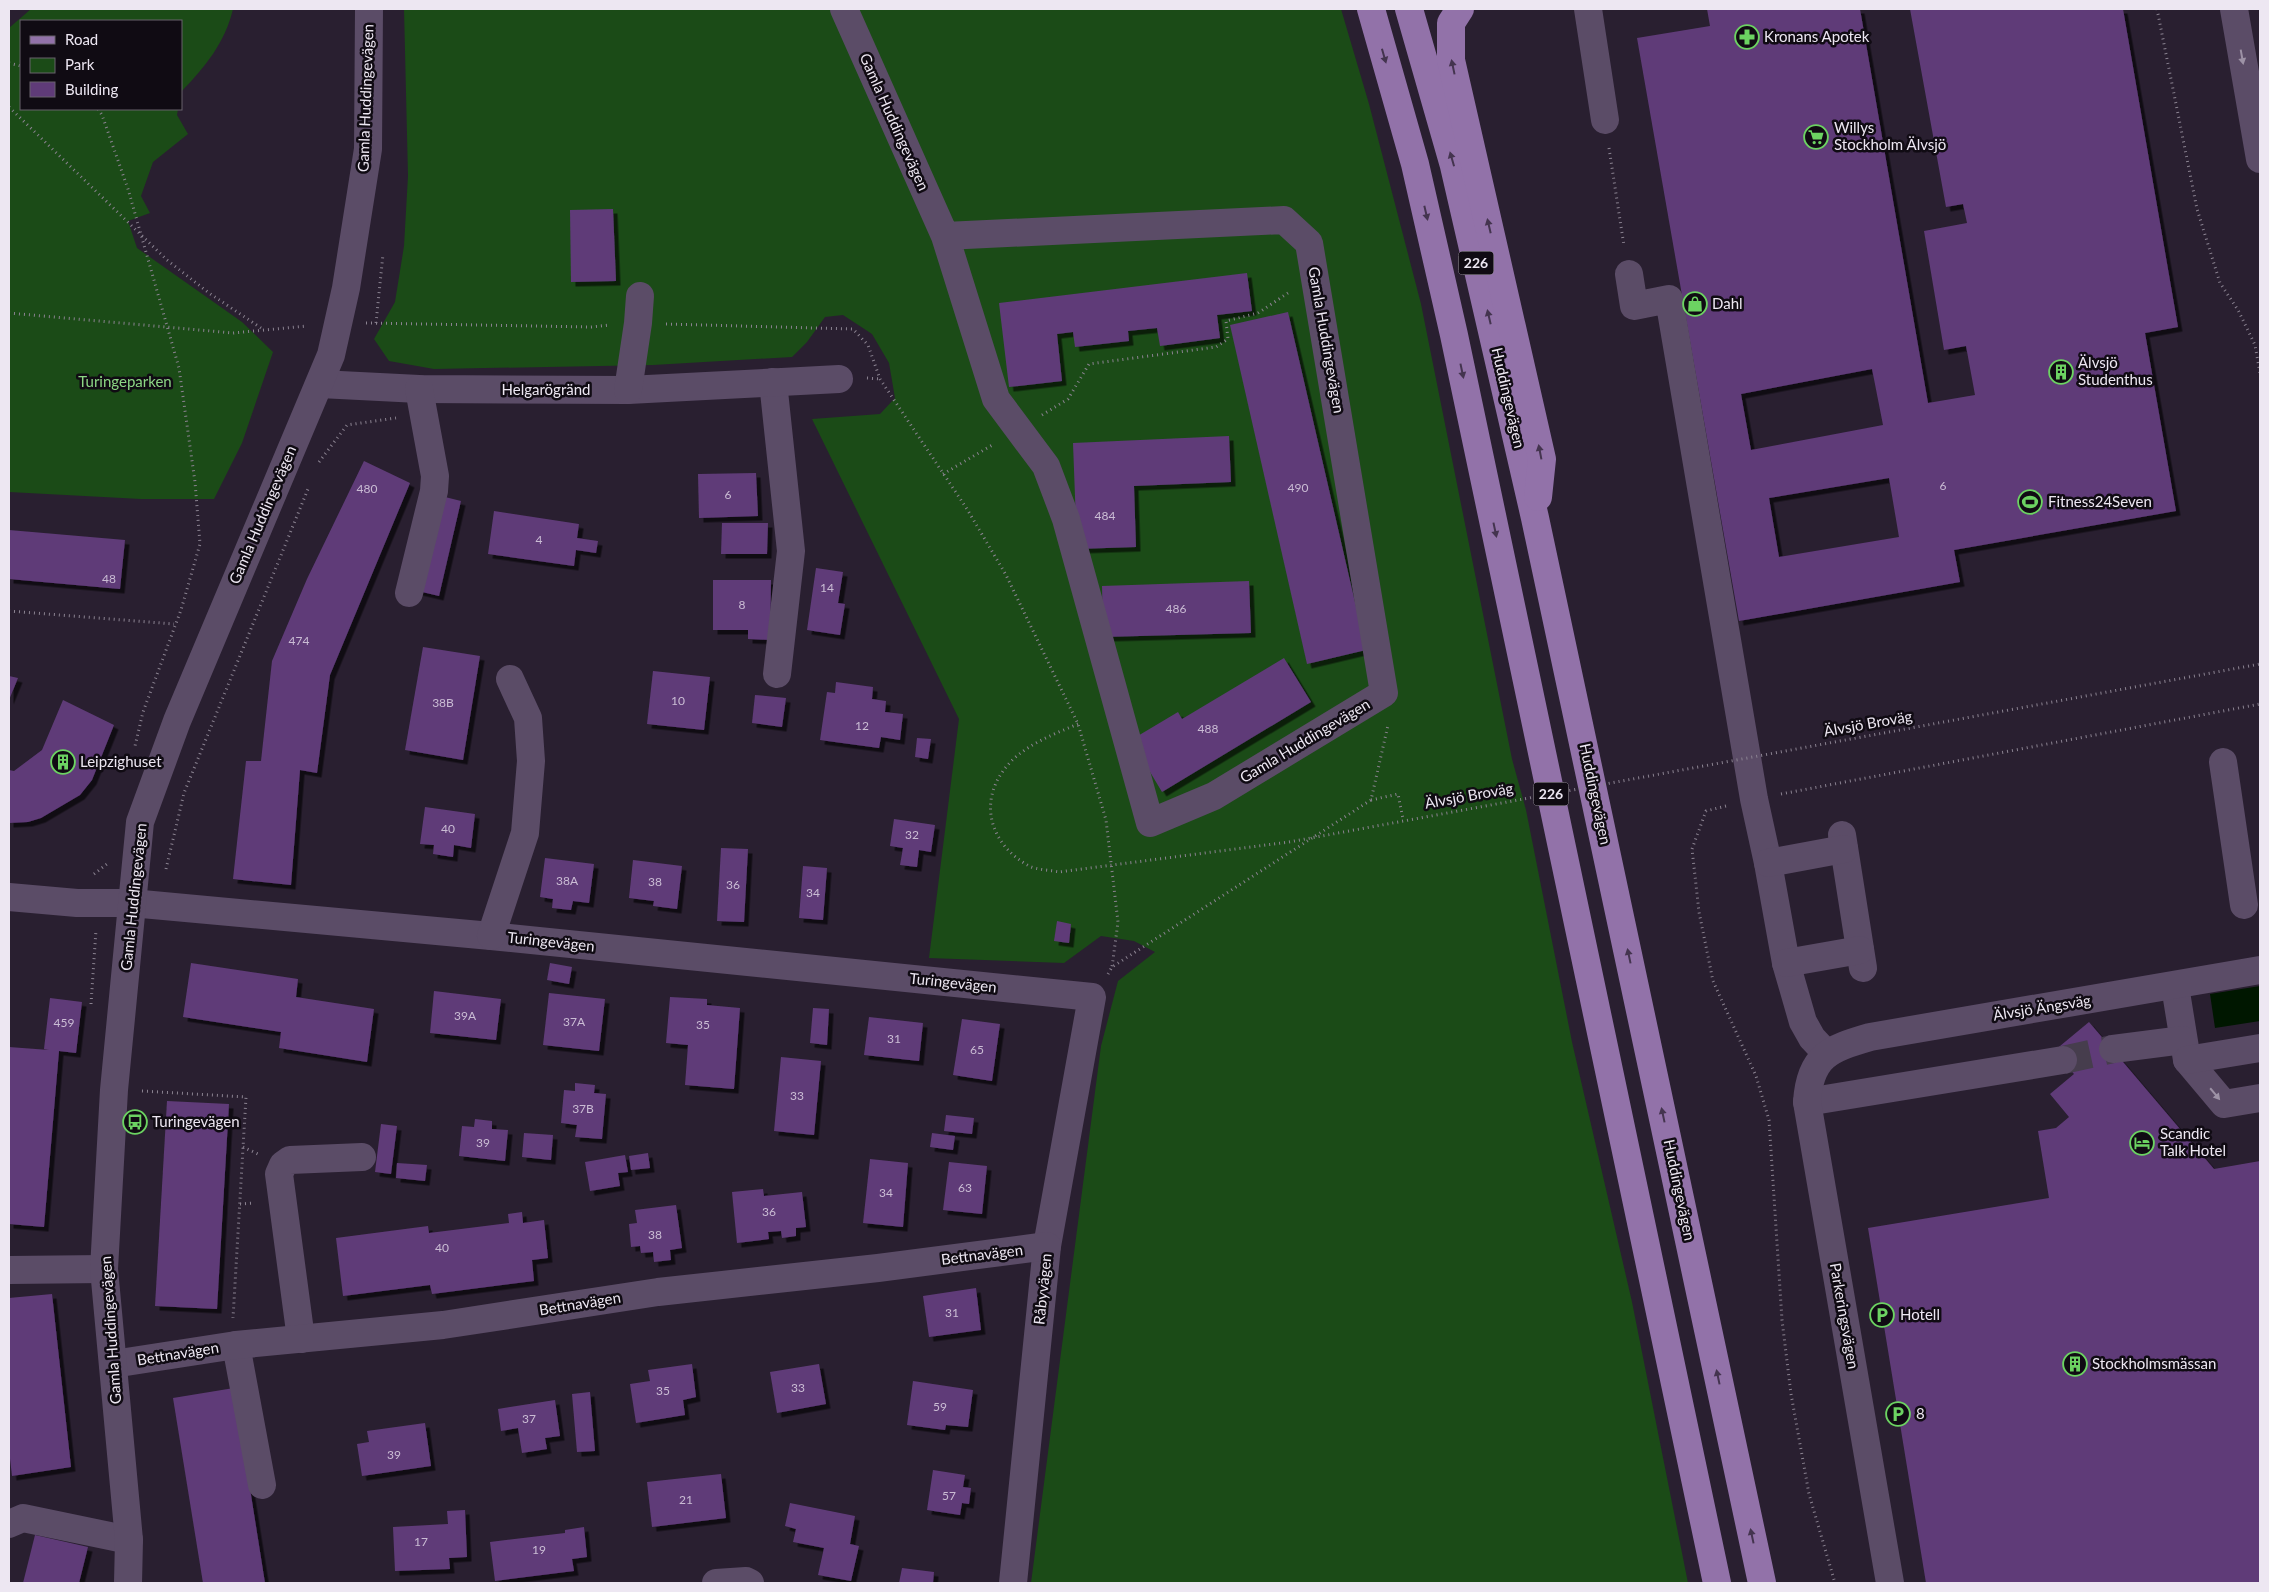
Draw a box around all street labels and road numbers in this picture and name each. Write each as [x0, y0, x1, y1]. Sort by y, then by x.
street label: Gamla Huddingevägen [353, 23, 377, 172]
street label: Gamla Huddingevägen [857, 50, 933, 193]
road number: 226 [1458, 252, 1494, 274]
street label: Gamla Huddingevägen [1305, 265, 1349, 414]
street label: Huddingevägen [1489, 346, 1529, 450]
street label: Helgarögränd [502, 380, 590, 398]
street label: Gamla Huddingevägen [225, 443, 299, 586]
street label: Gamla Huddingevägen [1236, 694, 1373, 786]
street label: Älvsjö Broväg [1822, 706, 1914, 740]
street label: Huddingevägen [1576, 742, 1615, 846]
street label: Älvsjö Broväg [1423, 778, 1515, 812]
road number: 226 [1534, 782, 1568, 806]
street label: Gamla Huddingevägen [116, 822, 150, 972]
street label: Turingevägen [507, 927, 596, 955]
street label: Turingevägen [909, 968, 998, 996]
street label: Älvsjö Ängsväg [1992, 990, 2092, 1024]
street label: Huddingevägen [1660, 1138, 1699, 1242]
street label: Bettnavägen [940, 1240, 1024, 1268]
street label: Råbyvägen [1029, 1252, 1055, 1325]
street label: Gamla Huddingevägen [96, 1255, 124, 1405]
street label: Parkeringsvägen [1827, 1261, 1863, 1370]
street label: Bettnavägen [538, 1288, 622, 1318]
street label: Bettnavägen [136, 1338, 220, 1368]

